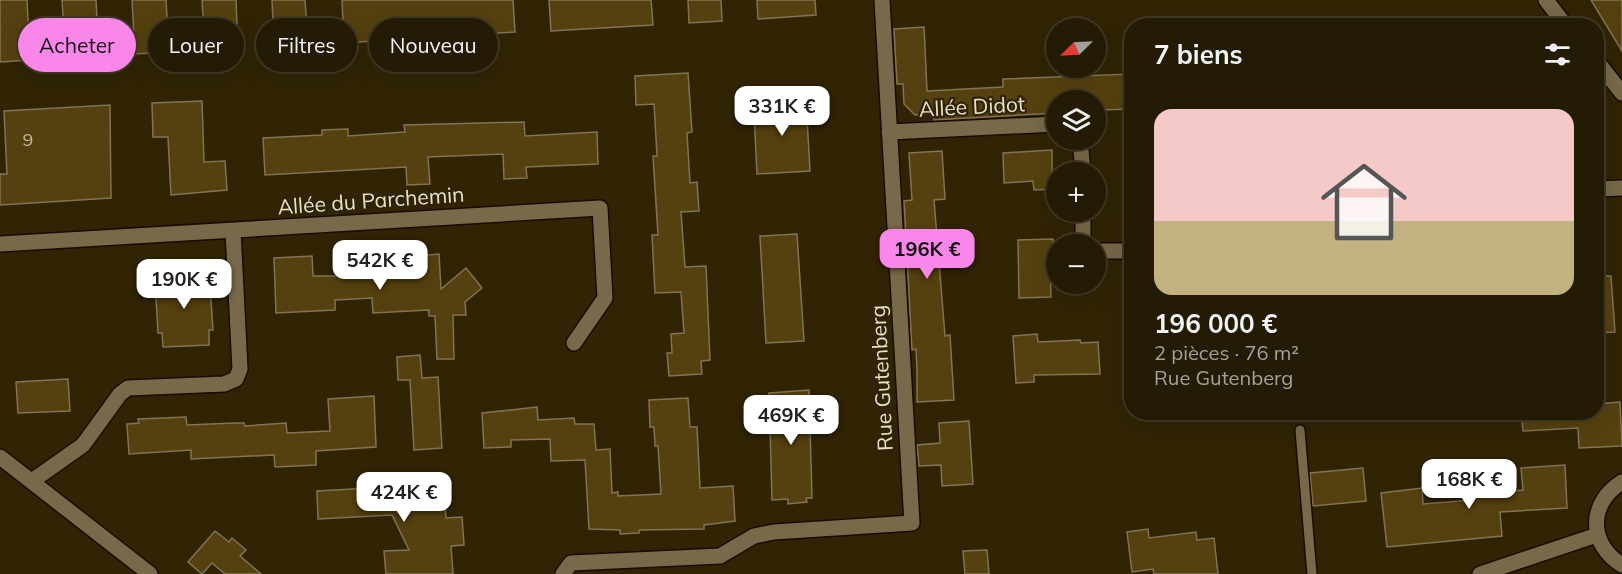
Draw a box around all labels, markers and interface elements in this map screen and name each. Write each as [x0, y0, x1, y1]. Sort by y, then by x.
chip: Acheter [18, 18, 136, 72]
chip: Louer [148, 18, 244, 72]
chip: Filtres [256, 18, 357, 72]
chip: Nouveau [369, 18, 498, 72]
north arrow [1046, 18, 1106, 78]
map controls [1046, 18, 1106, 294]
text: 7 biens [1154, 38, 1243, 71]
icon: filters [1541, 38, 1574, 71]
pin: 331K € [733, 86, 831, 137]
street label: Allée Didot [918, 90, 1026, 122]
button: layers [1046, 90, 1106, 150]
text: 331K € [749, 93, 815, 118]
house number: 9 [23, 128, 33, 151]
icon: home [1310, 148, 1418, 256]
button: + [1046, 162, 1106, 222]
street label: Allée du Parchemin [277, 181, 465, 219]
pin: 196K € [878, 229, 976, 280]
button: − [1046, 234, 1106, 294]
text: 196K € [894, 236, 960, 261]
pin: 542K € [331, 240, 429, 291]
text: 542K € [347, 247, 413, 272]
pin: 190K € [135, 259, 233, 310]
text: 190K € [151, 266, 217, 291]
street label: Rue Gutenberg [864, 304, 898, 452]
text: 196 000 € [1154, 307, 1277, 340]
text: 2 pièces · 76 m² [1154, 340, 1299, 365]
text: Rue Gutenberg [1154, 365, 1293, 390]
pin: 469K € [742, 395, 840, 446]
text: 469K € [758, 402, 824, 427]
pin: 168K € [1420, 459, 1518, 510]
text: 168K € [1436, 466, 1502, 491]
pin: 424K € [355, 472, 453, 523]
text: 424K € [371, 479, 437, 504]

